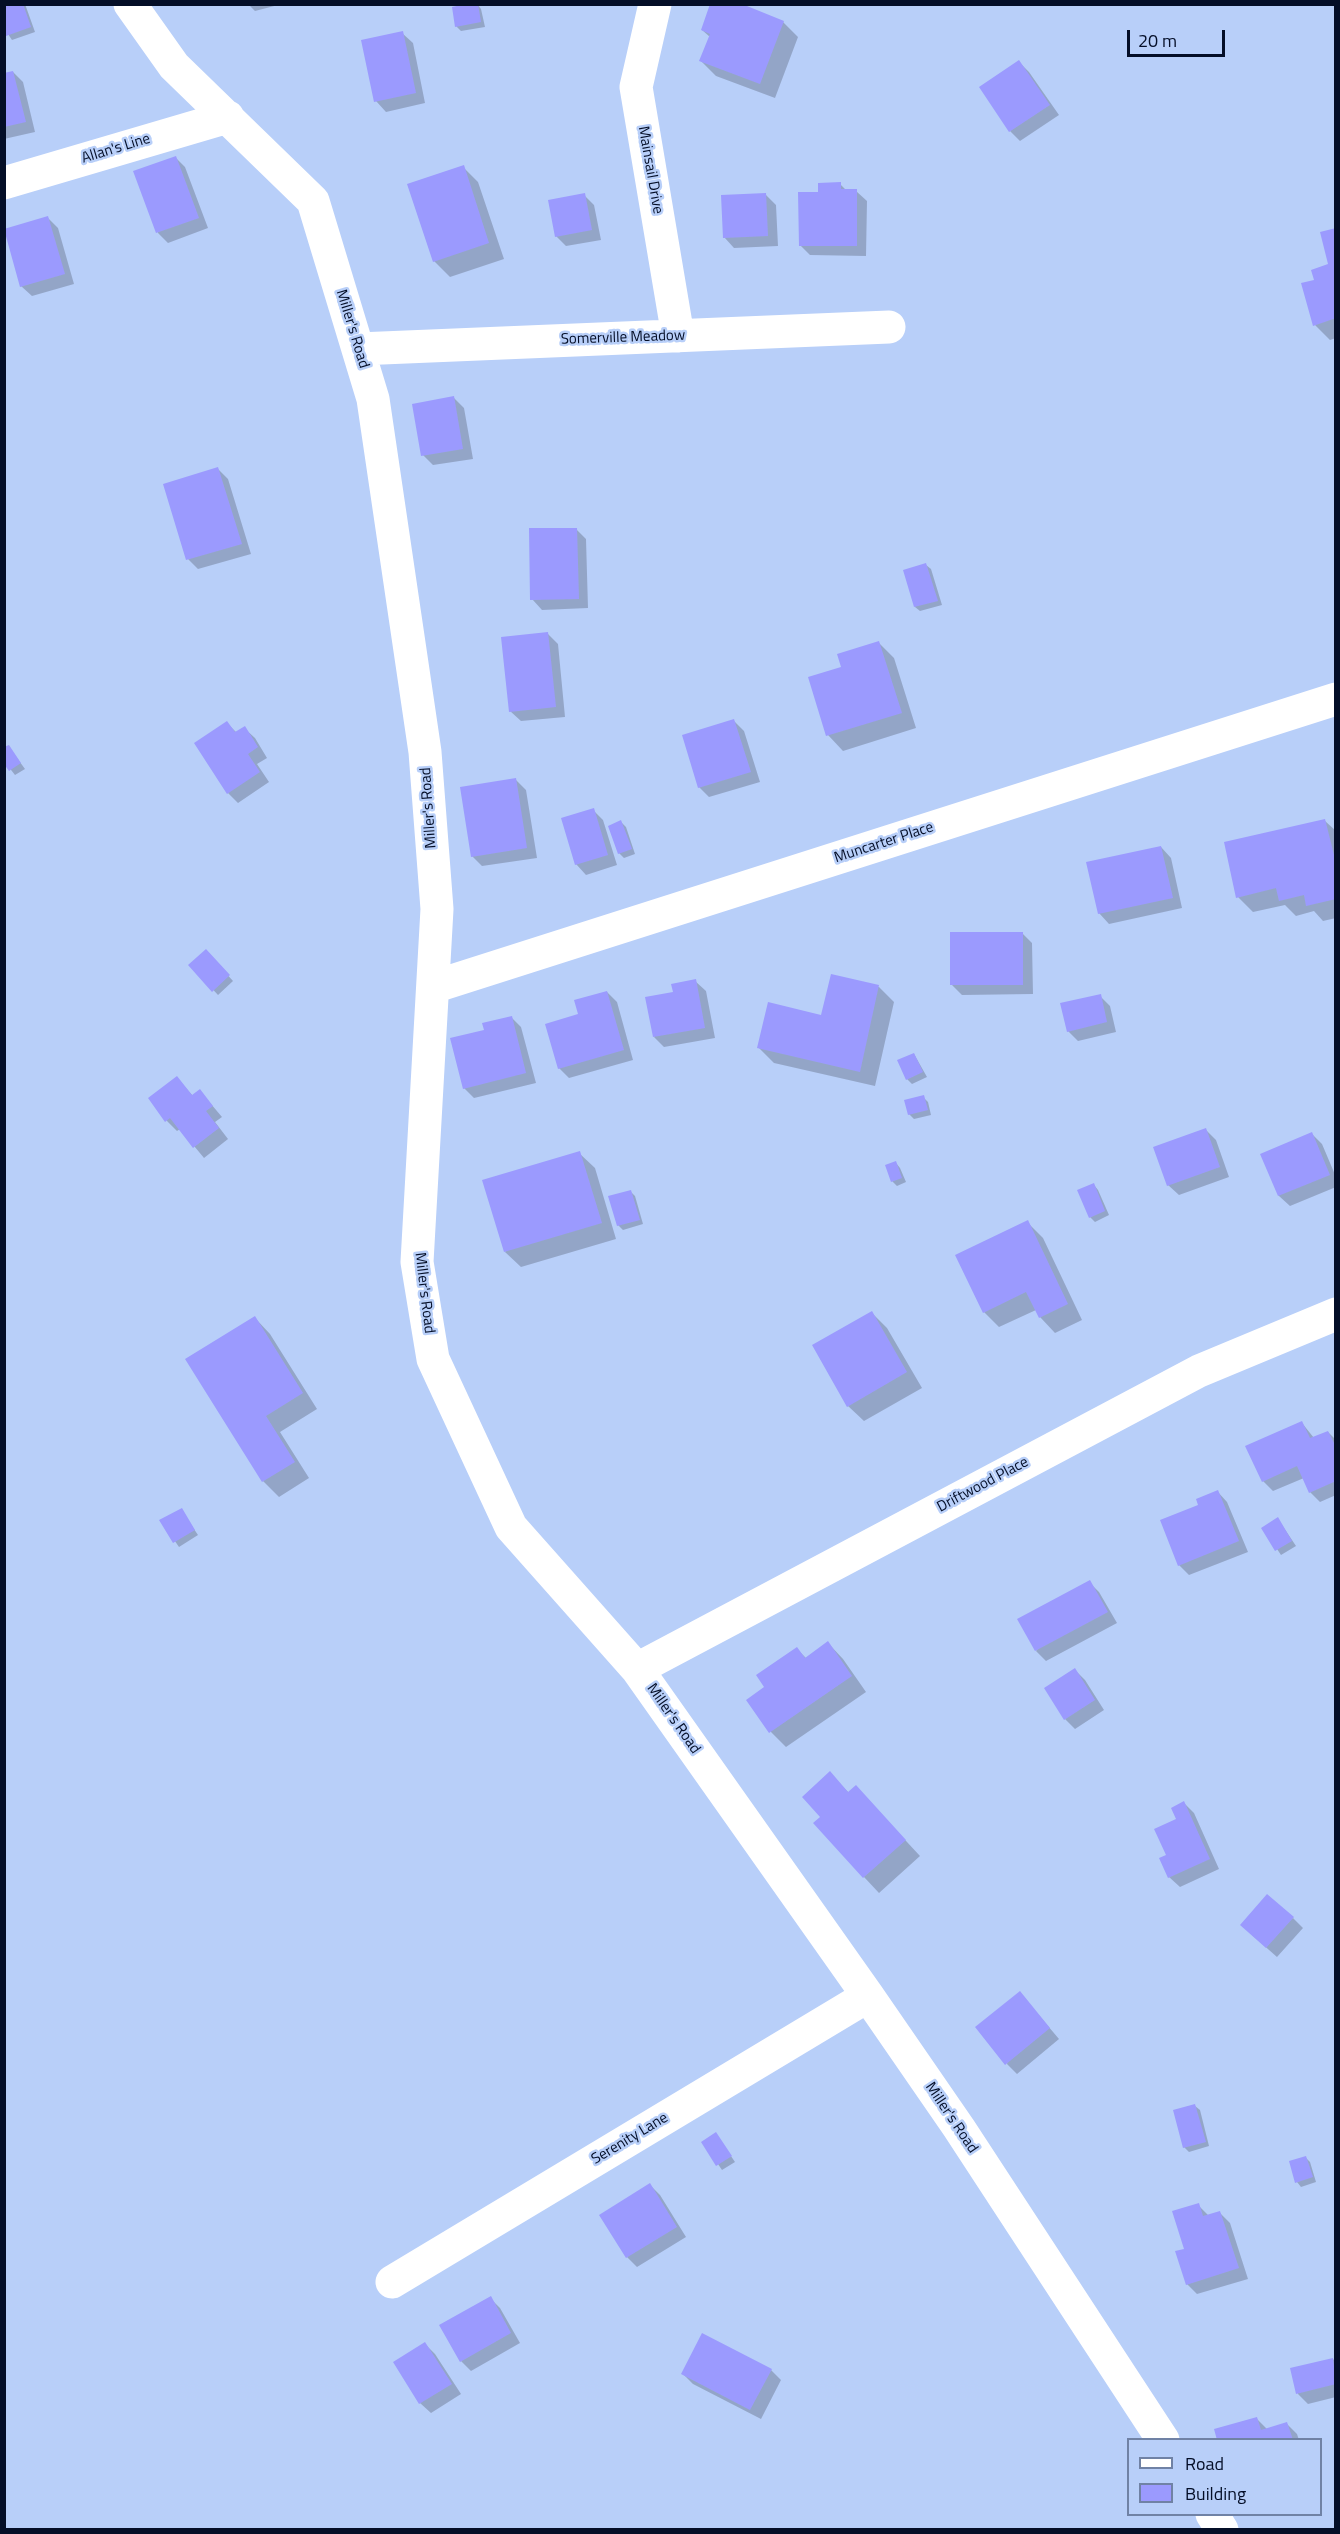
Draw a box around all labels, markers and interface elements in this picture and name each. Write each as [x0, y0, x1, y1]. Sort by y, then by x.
scale bar [1130, 18, 1228, 56]
text: 20 m [1138, 27, 1177, 54]
street label: Mainsail Drive [633, 125, 667, 215]
street label: Allan's Line [80, 130, 152, 168]
street label: Miller's Road [331, 287, 373, 371]
street label: Somerville Meadow [560, 327, 686, 349]
street label: Miller's Road [417, 767, 441, 849]
street label: Muncarter Place [832, 819, 936, 867]
street label: Miller's Road [410, 1252, 438, 1334]
street label: Driftwood Place [934, 1453, 1032, 1517]
street label: Miller's Road [642, 1681, 704, 1757]
street label: Miller's Road [921, 2079, 981, 2157]
street label: Serenity Lane [589, 2109, 671, 2169]
legend [1127, 2438, 1322, 2516]
text: Road [1185, 2450, 1224, 2477]
text: Building [1185, 2480, 1246, 2507]

